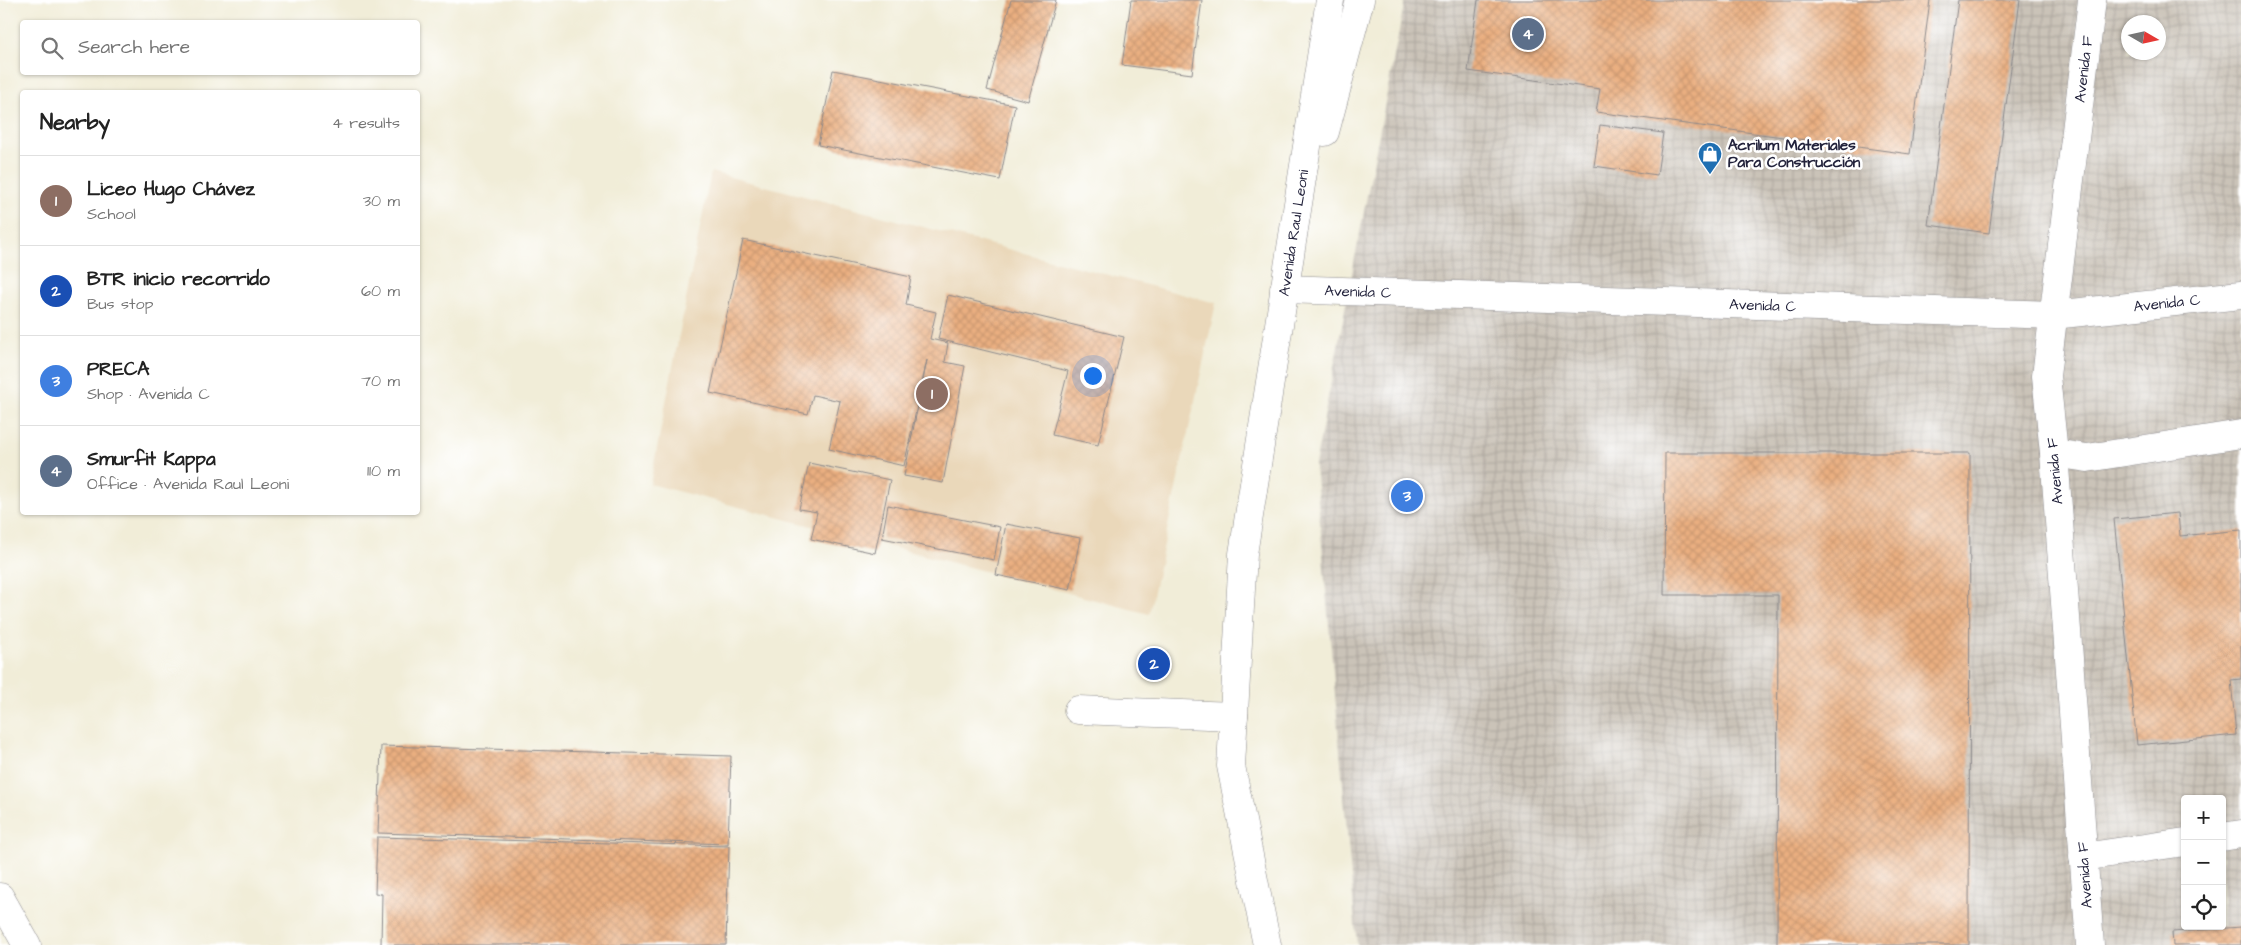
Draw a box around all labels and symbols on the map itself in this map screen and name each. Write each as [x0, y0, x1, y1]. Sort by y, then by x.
pin: 4 [1512, 15, 1544, 53]
north arrow [2121, 15, 2166, 60]
street label: Avenida F [2069, 34, 2098, 104]
place label: Acrilum Materiales Para Construcción [1728, 135, 1861, 173]
shop icon: Acrilum Materiales Para Construcción [1697, 141, 1723, 175]
street label: Avenida Raul Leoni [1273, 167, 1314, 298]
street label: Avenida C [1324, 280, 1392, 303]
street label: Avenida C [2132, 289, 2202, 317]
street label: Avenida C [1729, 294, 1797, 317]
your location [1080, 363, 1106, 389]
pin: 1 [916, 375, 948, 413]
street label: Avenida F [2042, 436, 2068, 505]
pin: 3 [1391, 477, 1423, 515]
pin: 2 [1138, 645, 1170, 683]
street label: Avenida F [2072, 840, 2098, 909]

